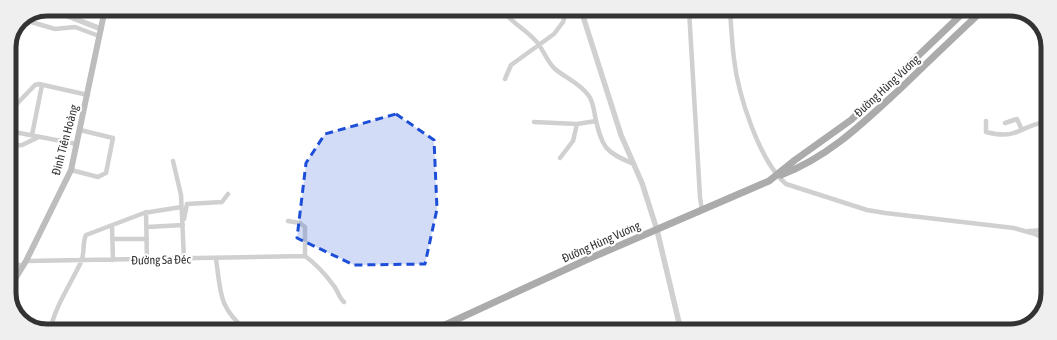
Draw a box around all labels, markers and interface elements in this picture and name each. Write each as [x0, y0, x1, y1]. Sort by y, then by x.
street label: Đường Hùng Vương [851, 52, 923, 120]
street label: Đinh Tiên Hoàng [49, 102, 81, 177]
street label: Đường Hùng Vương [560, 218, 643, 266]
street label: Đường Sa Đéc [131, 252, 191, 268]

